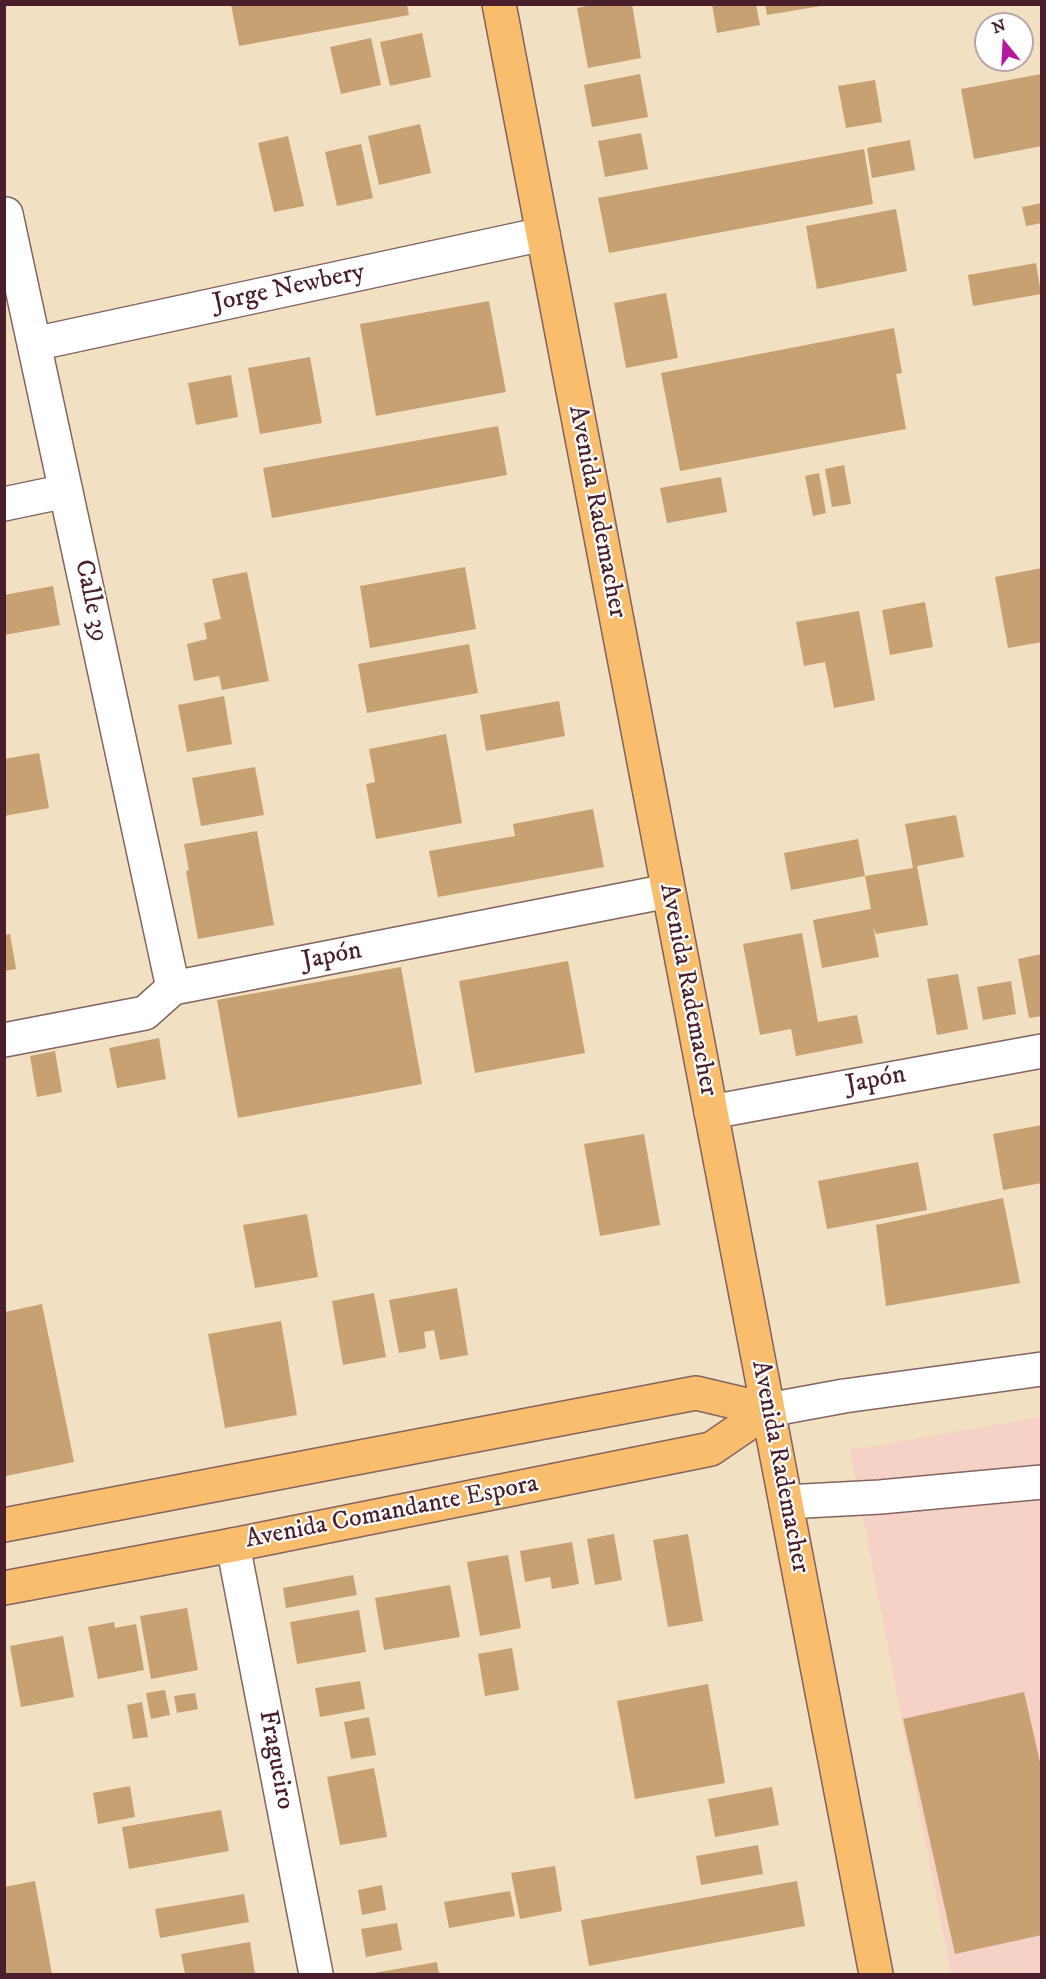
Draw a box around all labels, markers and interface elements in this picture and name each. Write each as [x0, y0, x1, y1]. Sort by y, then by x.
north arrow [974, 12, 1034, 72]
text: N [990, 15, 1008, 38]
street label: Jorge Newbery [210, 258, 368, 320]
street label: Avenida Rademacher [560, 403, 632, 621]
street label: Calle 39 [66, 557, 114, 645]
street label: Avenida Rademacher [651, 881, 723, 1099]
street label: Japón [299, 936, 365, 978]
street label: Japón [843, 1060, 909, 1102]
street label: Avenida Rademacher [743, 1358, 815, 1576]
street label: Avenida Comandante Espora [243, 1469, 541, 1557]
street label: Fragueiro [250, 1708, 300, 1812]

